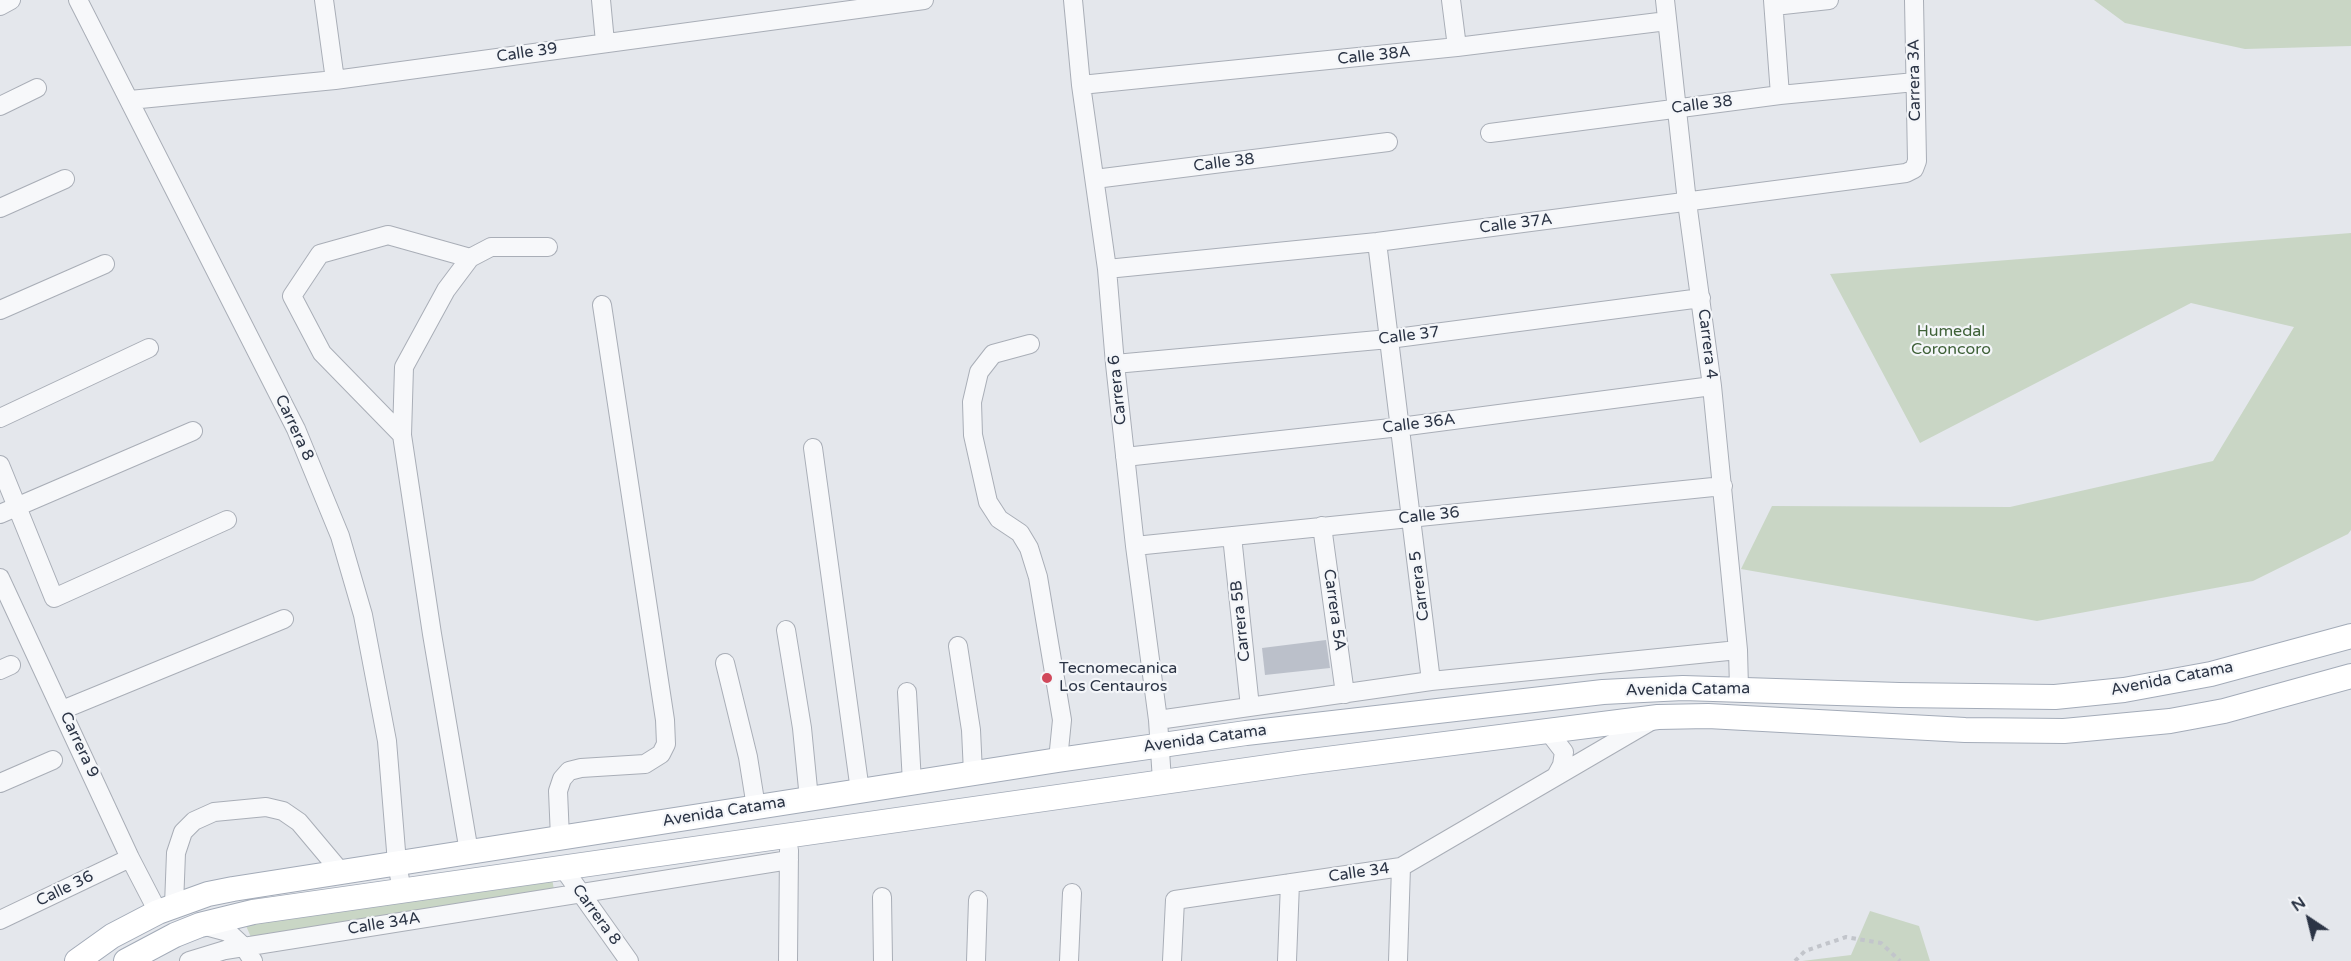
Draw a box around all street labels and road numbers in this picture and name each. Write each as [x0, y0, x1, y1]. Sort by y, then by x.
street label: Calle 39 [495, 39, 559, 67]
street label: Carrera 3A [1905, 39, 1925, 121]
street label: Calle 38A [1337, 43, 1411, 69]
street label: Calle 38 [1670, 92, 1734, 118]
street label: Calle 38 [1192, 150, 1256, 176]
street label: Calle 37A [1478, 210, 1554, 238]
street label: Carrera 4 [1693, 308, 1721, 380]
street label: Calle 37 [1377, 323, 1441, 349]
street label: Carrera 6 [1105, 354, 1131, 426]
street label: Carrera 8 [270, 392, 318, 464]
street label: Calle 36A [1381, 410, 1457, 438]
street label: Calle 36 [1397, 503, 1461, 529]
street label: Carrera 5 [1406, 550, 1434, 622]
street label: Carrera 5A [1319, 568, 1349, 652]
street label: Carrera 5B [1227, 579, 1255, 663]
street label: Avenida Catama [2109, 658, 2235, 700]
street label: Avenida Catama [1626, 679, 1750, 701]
street label: Carrera 9 [55, 709, 103, 781]
street label: Avenida Catama [1142, 721, 1268, 757]
street label: Avenida Catama [661, 793, 787, 831]
street label: Calle 34 [1327, 859, 1391, 887]
street label: Calle 36 [33, 867, 97, 911]
street label: Carrera 8 [568, 881, 624, 949]
street label: Calle 34A [346, 909, 422, 939]

